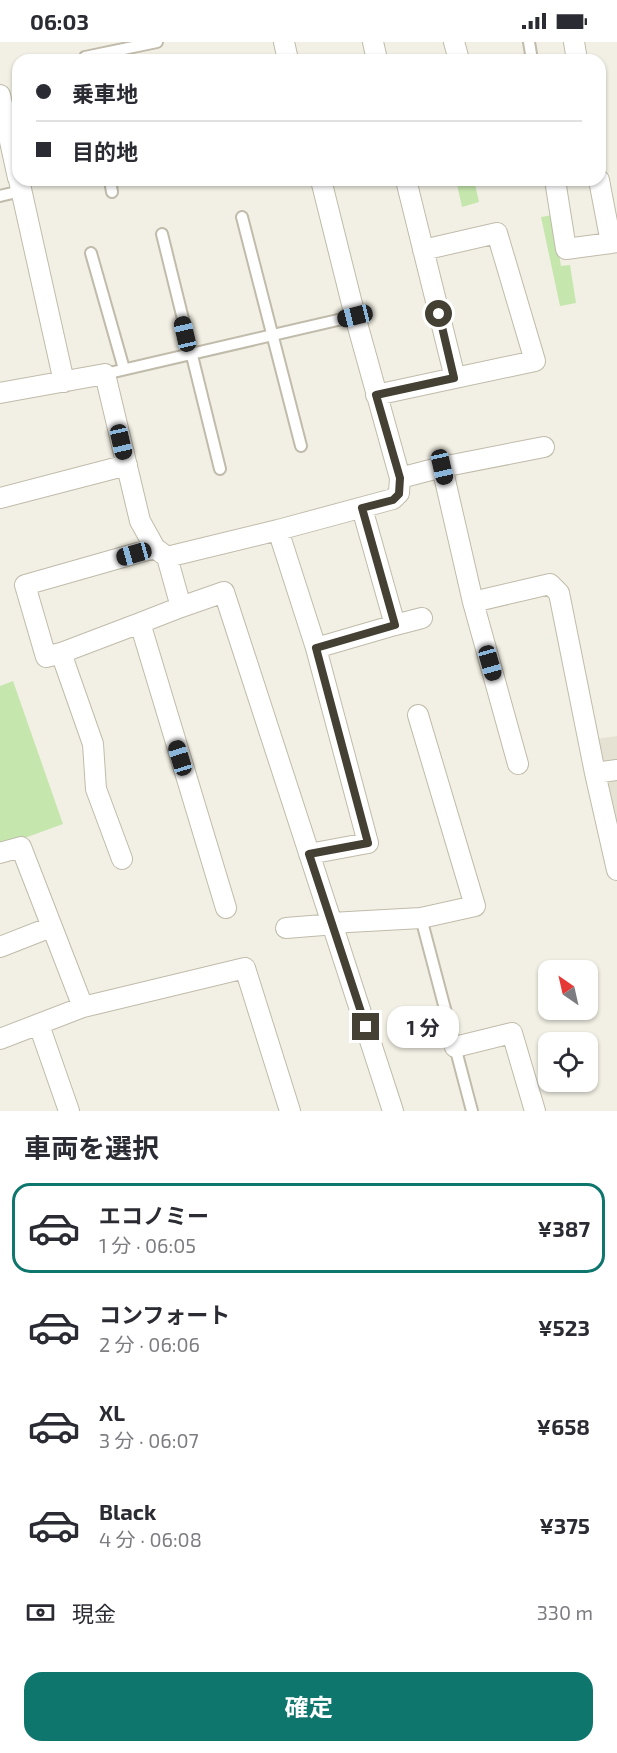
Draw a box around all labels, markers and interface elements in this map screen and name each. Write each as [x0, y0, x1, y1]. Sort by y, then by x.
text: 06:03 [30, 8, 89, 34]
text: 乗車地 [72, 80, 138, 106]
text: 目的地 [72, 138, 138, 164]
route start [425, 300, 452, 327]
car [335, 303, 375, 329]
car [172, 314, 198, 354]
car [108, 422, 134, 462]
car [429, 447, 455, 487]
car [114, 540, 154, 568]
car [476, 643, 504, 683]
car [166, 738, 194, 778]
north arrow [538, 960, 598, 1020]
map controls [538, 960, 598, 1092]
callout: 1 分 [387, 1006, 459, 1048]
route end [352, 1013, 379, 1040]
text: 1 分 [407, 1015, 439, 1039]
button: locate [538, 1032, 598, 1092]
text: 車両を選択 [24, 1131, 159, 1163]
icon: car [27, 1201, 81, 1255]
text: エコノミー [99, 1202, 209, 1228]
text: ¥387 [538, 1215, 590, 1241]
text: 1 分 · 06:05 [99, 1233, 196, 1257]
icon: car [27, 1300, 81, 1354]
text: コンフォート [99, 1301, 230, 1327]
text: ¥523 [538, 1314, 590, 1340]
text: 2 分 · 06:06 [99, 1332, 200, 1356]
icon: car [27, 1399, 81, 1453]
text: XL [99, 1399, 125, 1425]
text: ¥658 [537, 1413, 590, 1439]
text: 3 分 · 06:07 [99, 1428, 199, 1452]
icon: car [27, 1498, 81, 1552]
text: Black [99, 1498, 156, 1524]
text: ¥375 [539, 1512, 590, 1538]
text: 4 分 · 06:08 [99, 1527, 202, 1551]
icon: cash [24, 1596, 57, 1629]
text: 現金 [72, 1600, 116, 1626]
text: 330 m [537, 1600, 593, 1624]
button: 確定 [24, 1672, 593, 1741]

